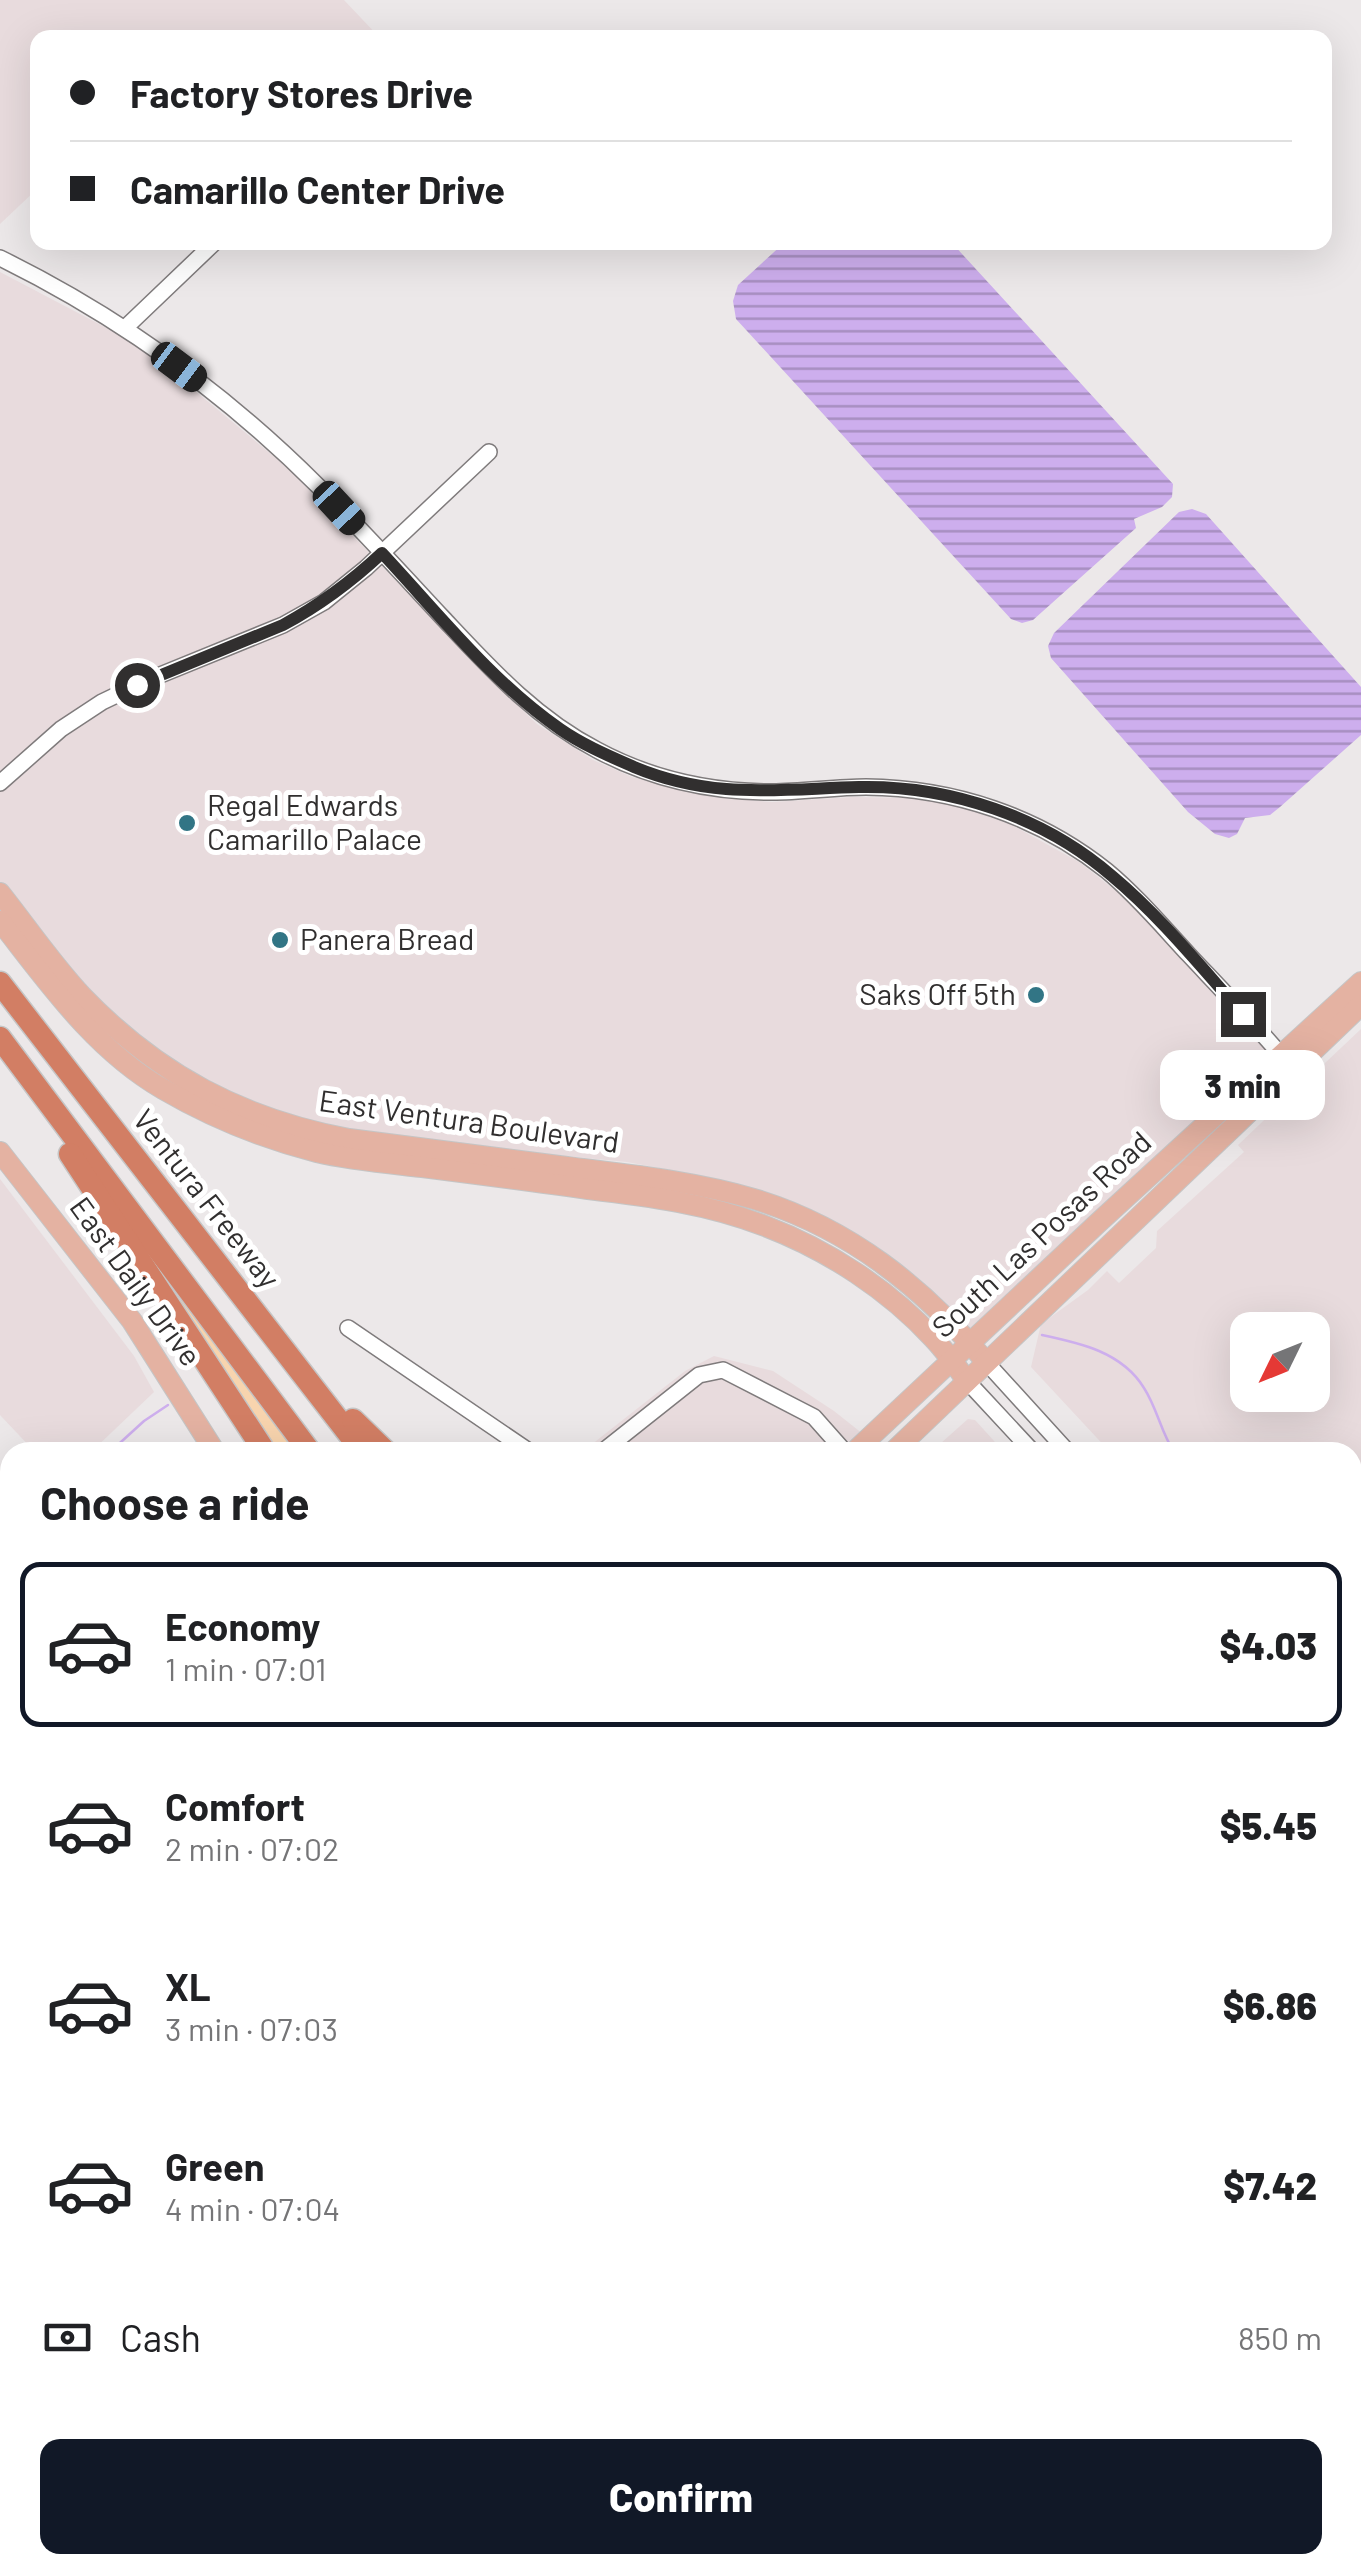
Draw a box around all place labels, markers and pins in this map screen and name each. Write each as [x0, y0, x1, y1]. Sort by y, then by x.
place label: Regal Edwards Camarillo Palace [207, 786, 422, 856]
marker: Regal Edwards Camarillo Palace [176, 812, 198, 834]
place label: Panera Bread [300, 920, 474, 956]
marker: Panera Bread [269, 929, 291, 951]
place label: Saks Off 5th [859, 975, 1016, 1011]
marker: Saks Off 5th [1025, 984, 1047, 1006]

